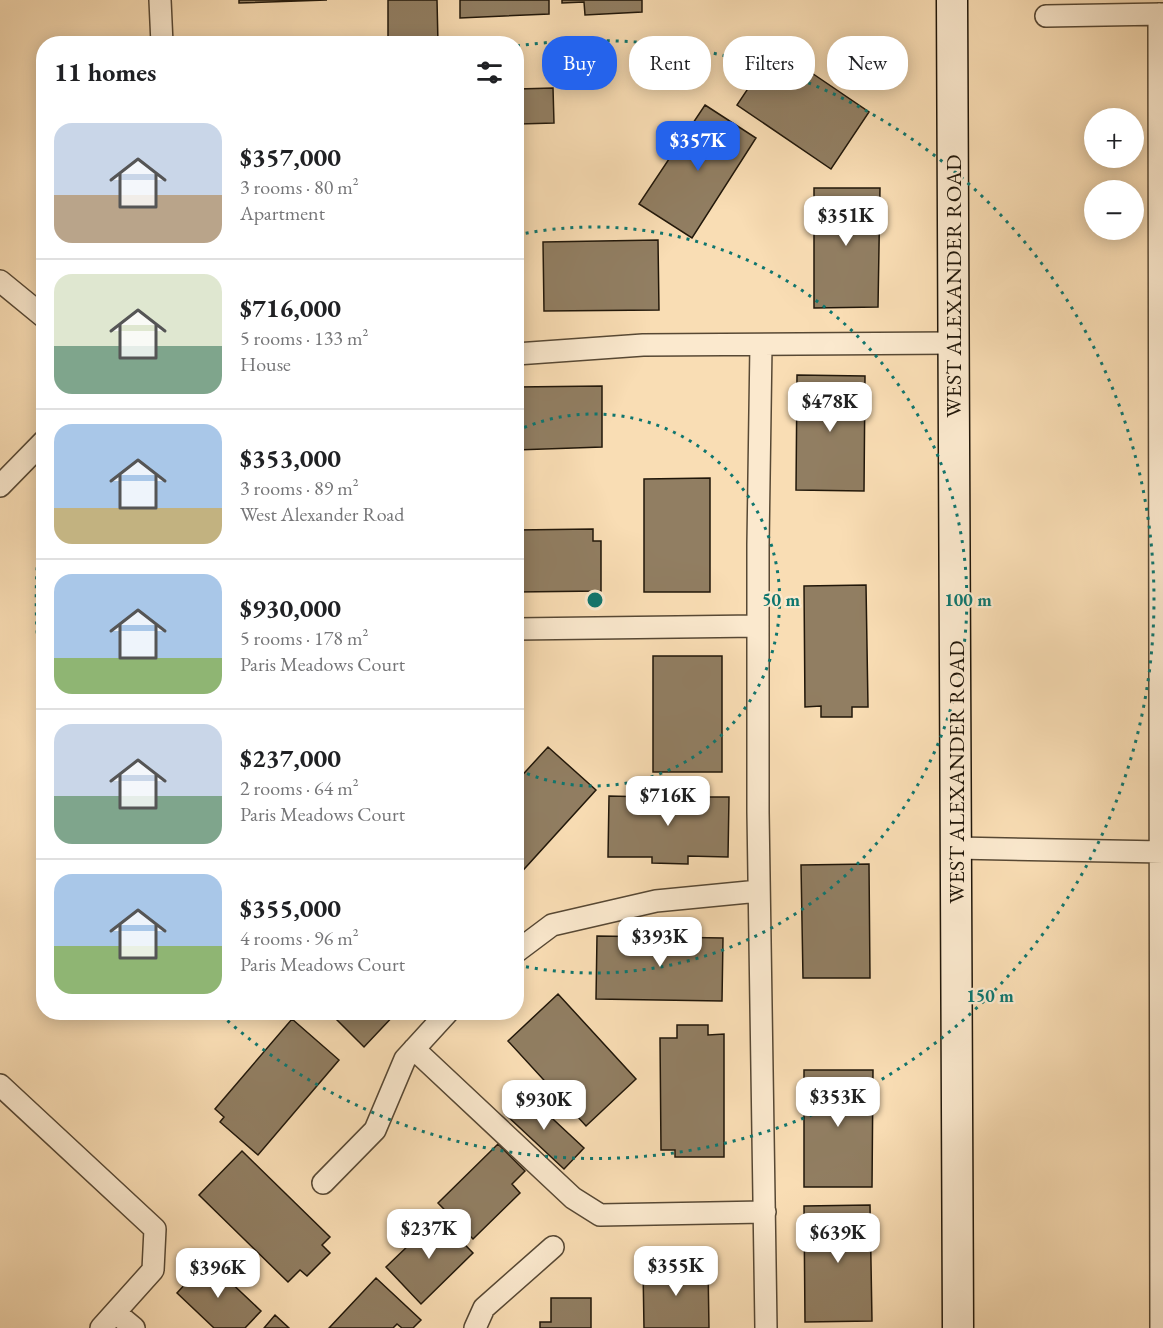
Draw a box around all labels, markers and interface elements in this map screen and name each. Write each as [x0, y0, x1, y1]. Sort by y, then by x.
chip: Buy [542, 36, 617, 90]
chip: Rent [629, 36, 711, 90]
chip: Filters [723, 36, 815, 90]
chip: New [827, 36, 908, 90]
text: 11 homes [54, 55, 156, 89]
icon: filters [473, 56, 506, 89]
map controls [1084, 108, 1144, 240]
button: + [1084, 108, 1144, 168]
pin: $357K [656, 121, 740, 172]
text: $357K [670, 127, 726, 153]
text: $357,000 [240, 140, 341, 174]
icon: home [102, 147, 174, 219]
street label: WEST ALEXANDER ROAD [939, 154, 968, 418]
text: 3 rooms · 80 m² [240, 174, 359, 200]
button: − [1084, 180, 1144, 240]
pin: $351K [804, 196, 888, 247]
text: Apartment [240, 200, 325, 226]
text: $351K [818, 202, 874, 228]
text: $716,000 [240, 291, 341, 325]
icon: home [102, 298, 174, 370]
text: 5 rooms · 133 m² [240, 325, 368, 351]
text: House [240, 351, 291, 377]
pin: $478K [788, 382, 872, 433]
text: $478K [802, 388, 858, 414]
text: $353,000 [240, 441, 341, 475]
icon: home [102, 448, 174, 520]
text: 3 rooms · 89 m² [240, 475, 359, 501]
text: West Alexander Road [240, 501, 404, 527]
text: 50 m [762, 588, 800, 611]
text: 100 m [944, 588, 992, 611]
centre of rings [585, 590, 605, 610]
text: $930,000 [240, 591, 341, 625]
icon: home [102, 598, 174, 670]
text: 5 rooms · 178 m² [240, 625, 368, 651]
street label: WEST ALEXANDER ROAD [942, 640, 971, 904]
text: Paris Meadows Court [240, 651, 405, 677]
text: $237,000 [240, 741, 341, 775]
icon: home [102, 748, 174, 820]
text: 2 rooms · 64 m² [240, 775, 359, 801]
pin: $716K [626, 776, 710, 827]
text: $716K [640, 782, 696, 808]
text: Paris Meadows Court [240, 801, 405, 827]
text: $355,000 [240, 891, 341, 925]
icon: home [102, 898, 174, 970]
pin: $393K [618, 917, 702, 968]
text: $393K [632, 923, 688, 949]
text: 4 rooms · 96 m² [240, 925, 359, 951]
text: Paris Meadows Court [240, 951, 405, 977]
text: 150 m [966, 984, 1014, 1007]
pin: $353K [796, 1077, 880, 1128]
pin: $930K [502, 1080, 586, 1131]
text: $353K [810, 1083, 866, 1109]
text: $930K [516, 1086, 572, 1112]
pin: $237K [387, 1209, 471, 1260]
pin: $639K [796, 1213, 880, 1264]
text: $237K [401, 1215, 457, 1241]
text: $639K [810, 1219, 866, 1245]
pin: $355K [634, 1246, 718, 1297]
pin: $396K [176, 1248, 260, 1299]
text: $355K [648, 1252, 704, 1278]
text: $396K [190, 1254, 246, 1280]

